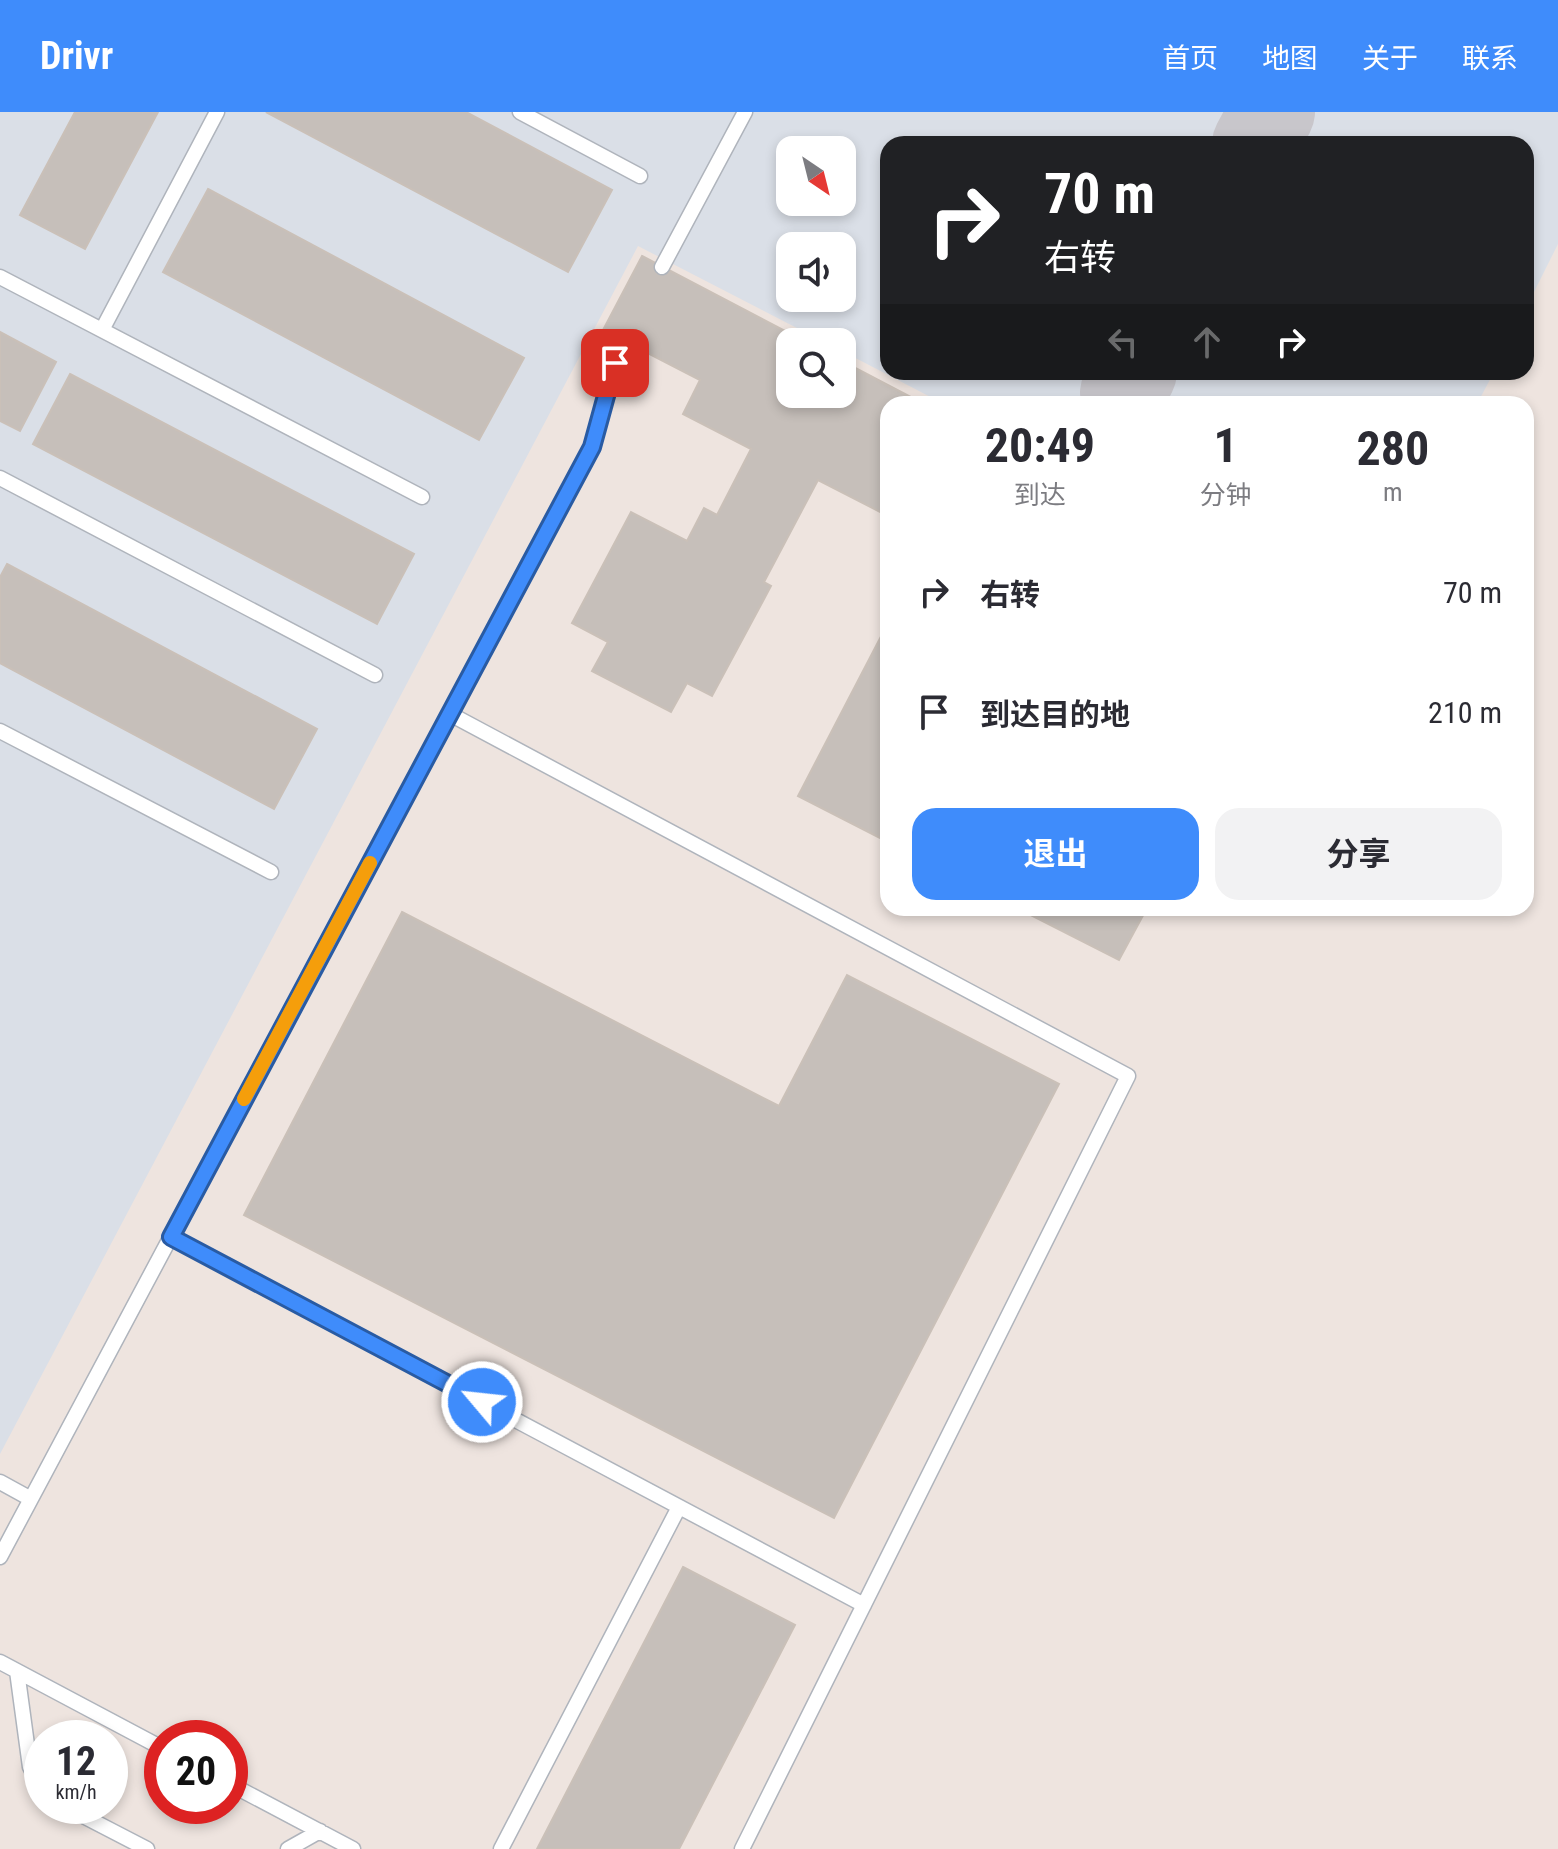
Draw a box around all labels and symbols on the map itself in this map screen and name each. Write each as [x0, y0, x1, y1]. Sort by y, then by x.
north arrow [776, 136, 856, 216]
pin [581, 329, 649, 397]
position arrow [440, 1360, 524, 1444]
speed limit sign: 20 [144, 1720, 248, 1824]

